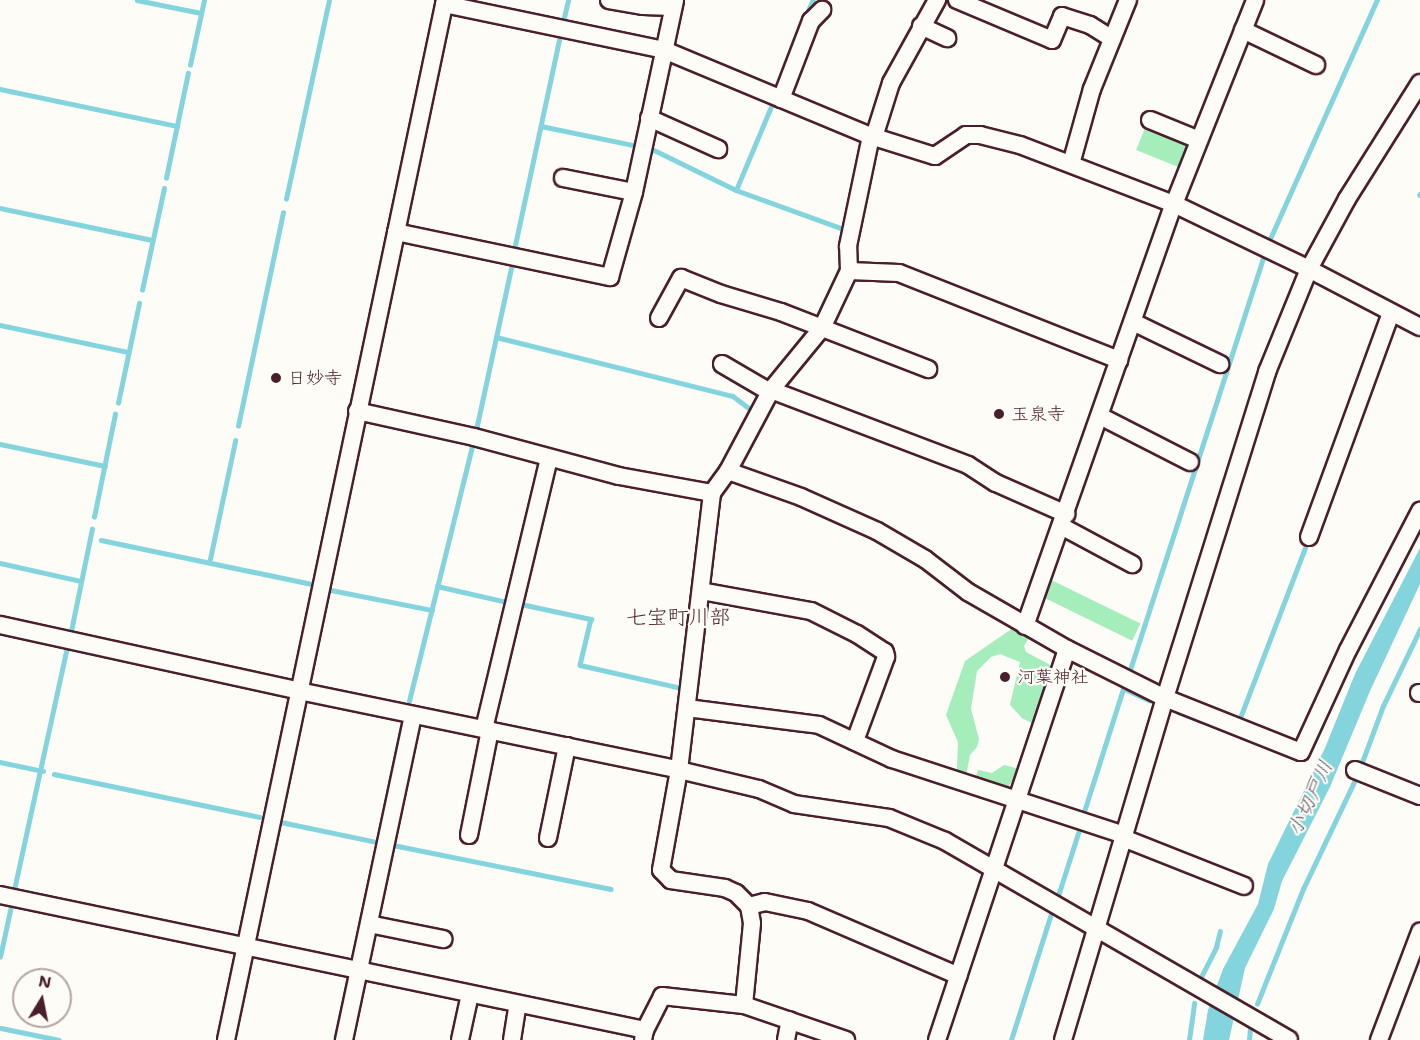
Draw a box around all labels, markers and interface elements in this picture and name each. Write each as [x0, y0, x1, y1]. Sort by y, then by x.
place label: 日妙寺 [288, 367, 342, 389]
marker: 日妙寺 [269, 371, 283, 385]
place label: 玉泉寺 [1011, 403, 1065, 425]
marker: 玉泉寺 [992, 407, 1006, 421]
district label: 七宝町川部 [626, 604, 730, 630]
place label: 河葉神社 [1017, 666, 1089, 688]
marker: 河葉神社 [998, 670, 1012, 684]
water label: 小切戸川 [1282, 757, 1338, 839]
north arrow [12, 968, 72, 1028]
text: N [37, 970, 53, 993]

